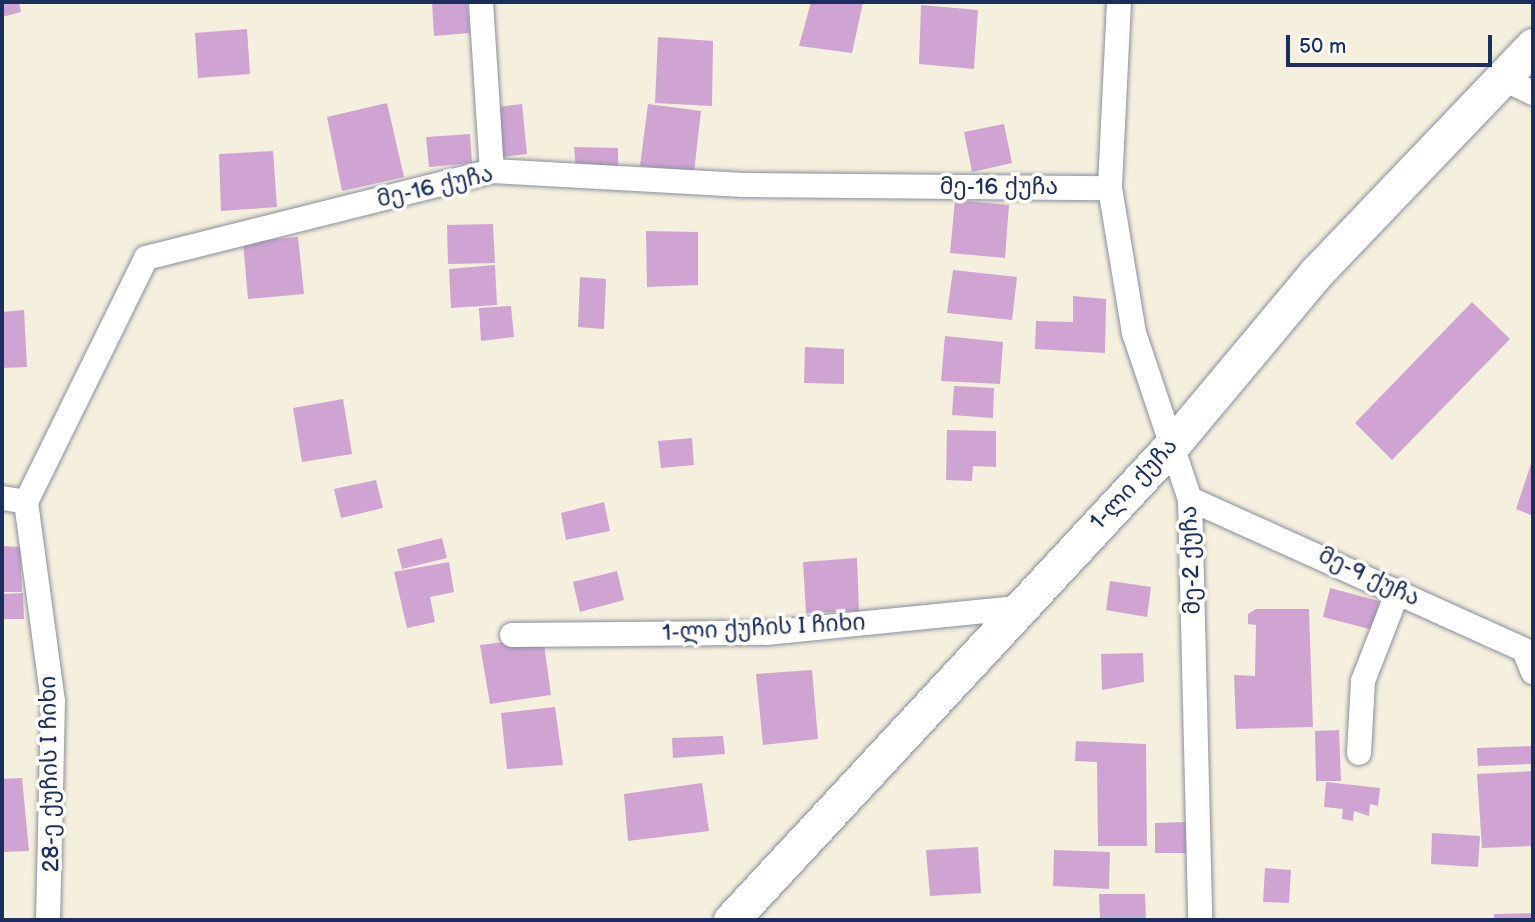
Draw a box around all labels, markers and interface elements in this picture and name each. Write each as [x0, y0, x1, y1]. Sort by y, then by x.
scale bar [1290, 21, 1496, 65]
text: 50 m [1299, 34, 1346, 59]
street label: მე-16 ქუჩა [374, 160, 496, 214]
street label: მე-16 ქუჩა [940, 173, 1058, 201]
street label: 1-ლი ქუჩა [1085, 432, 1183, 536]
street label: მე-2 ქუჩა [1175, 505, 1207, 615]
street label: მე-9 ქუჩა [1314, 542, 1424, 612]
street label: 1-ლი ქუჩის I ჩიხი [662, 609, 866, 647]
street label: 28-ე ქუჩის I ჩიხი [34, 675, 66, 873]

